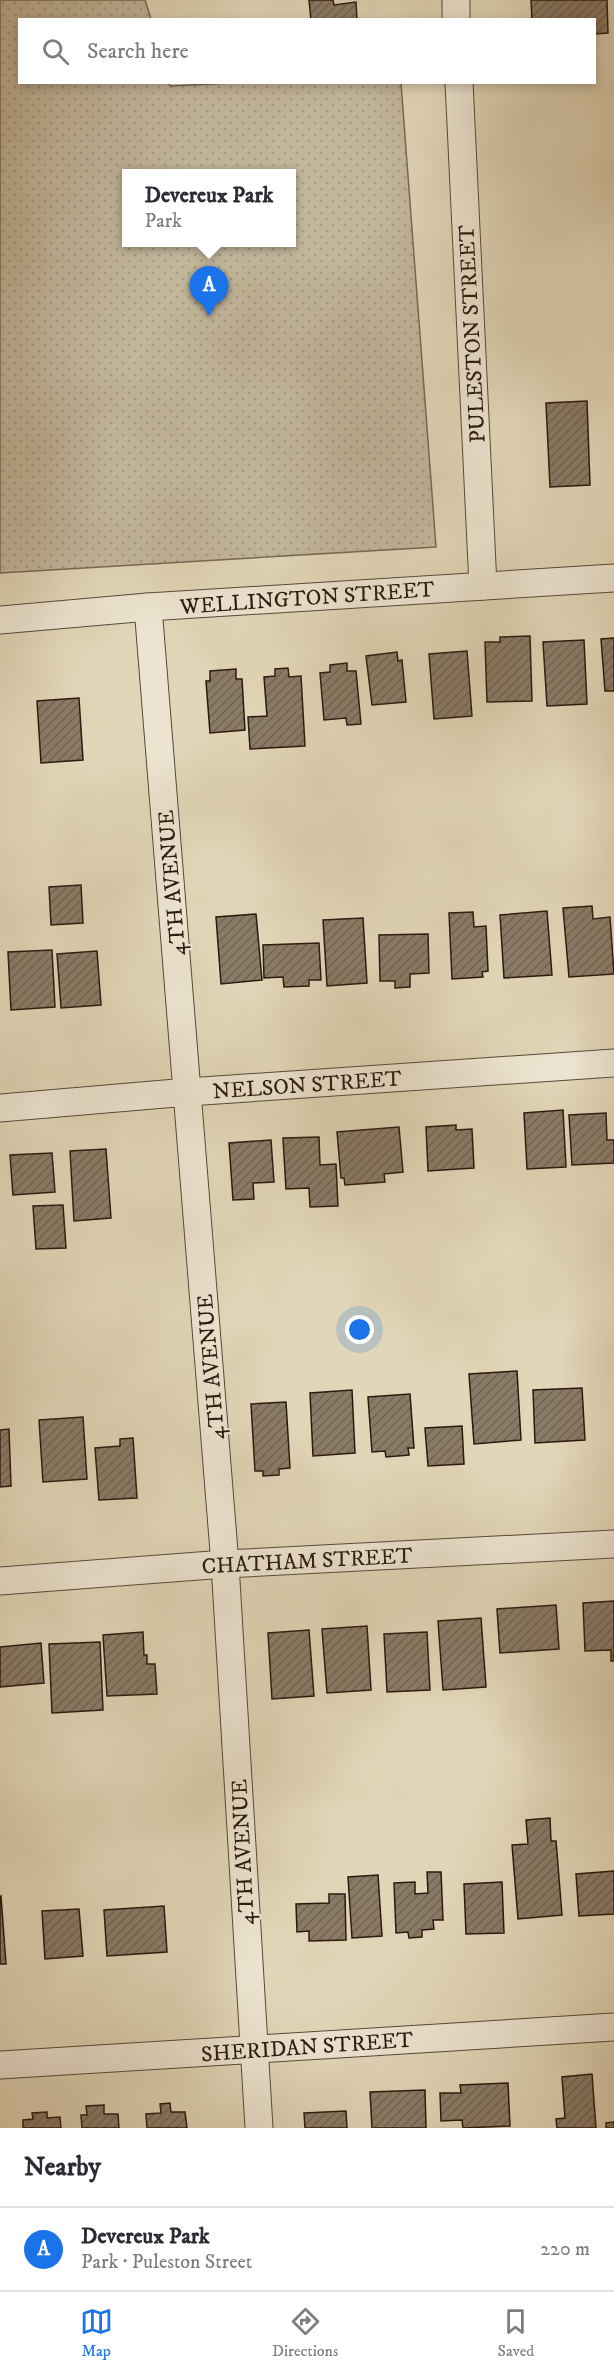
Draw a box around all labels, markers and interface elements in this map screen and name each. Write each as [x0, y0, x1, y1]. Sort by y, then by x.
search box [18, 18, 596, 84]
icon: search [39, 35, 72, 68]
text: Search here [87, 38, 189, 65]
popup [122, 169, 296, 247]
text: Devereux Park [145, 182, 273, 209]
text: Park [145, 209, 182, 234]
street label: PULESTON STREET [453, 224, 492, 444]
pin: A [190, 266, 228, 316]
street label: WELLINGTON STREET [178, 576, 436, 621]
street label: 4TH AVENUE [153, 809, 192, 957]
street label: NELSON STREET [211, 1065, 403, 1106]
street label: 4TH AVENUE [192, 1293, 231, 1441]
your location [345, 1315, 374, 1344]
street label: CHATHAM STREET [201, 1542, 414, 1581]
street label: 4TH AVENUE [226, 1778, 261, 1926]
street label: SHERIDAN STREET [200, 2027, 415, 2068]
text: Nearby [24, 2151, 101, 2184]
text: Devereux Park [81, 2223, 210, 2250]
text: A [37, 2237, 50, 2262]
text: 220 m [540, 2237, 590, 2262]
text: Park · Puleston Street [81, 2250, 252, 2275]
tab: Map [80, 2305, 113, 2361]
tab: Directions [272, 2305, 338, 2361]
tab: Saved [498, 2305, 534, 2361]

